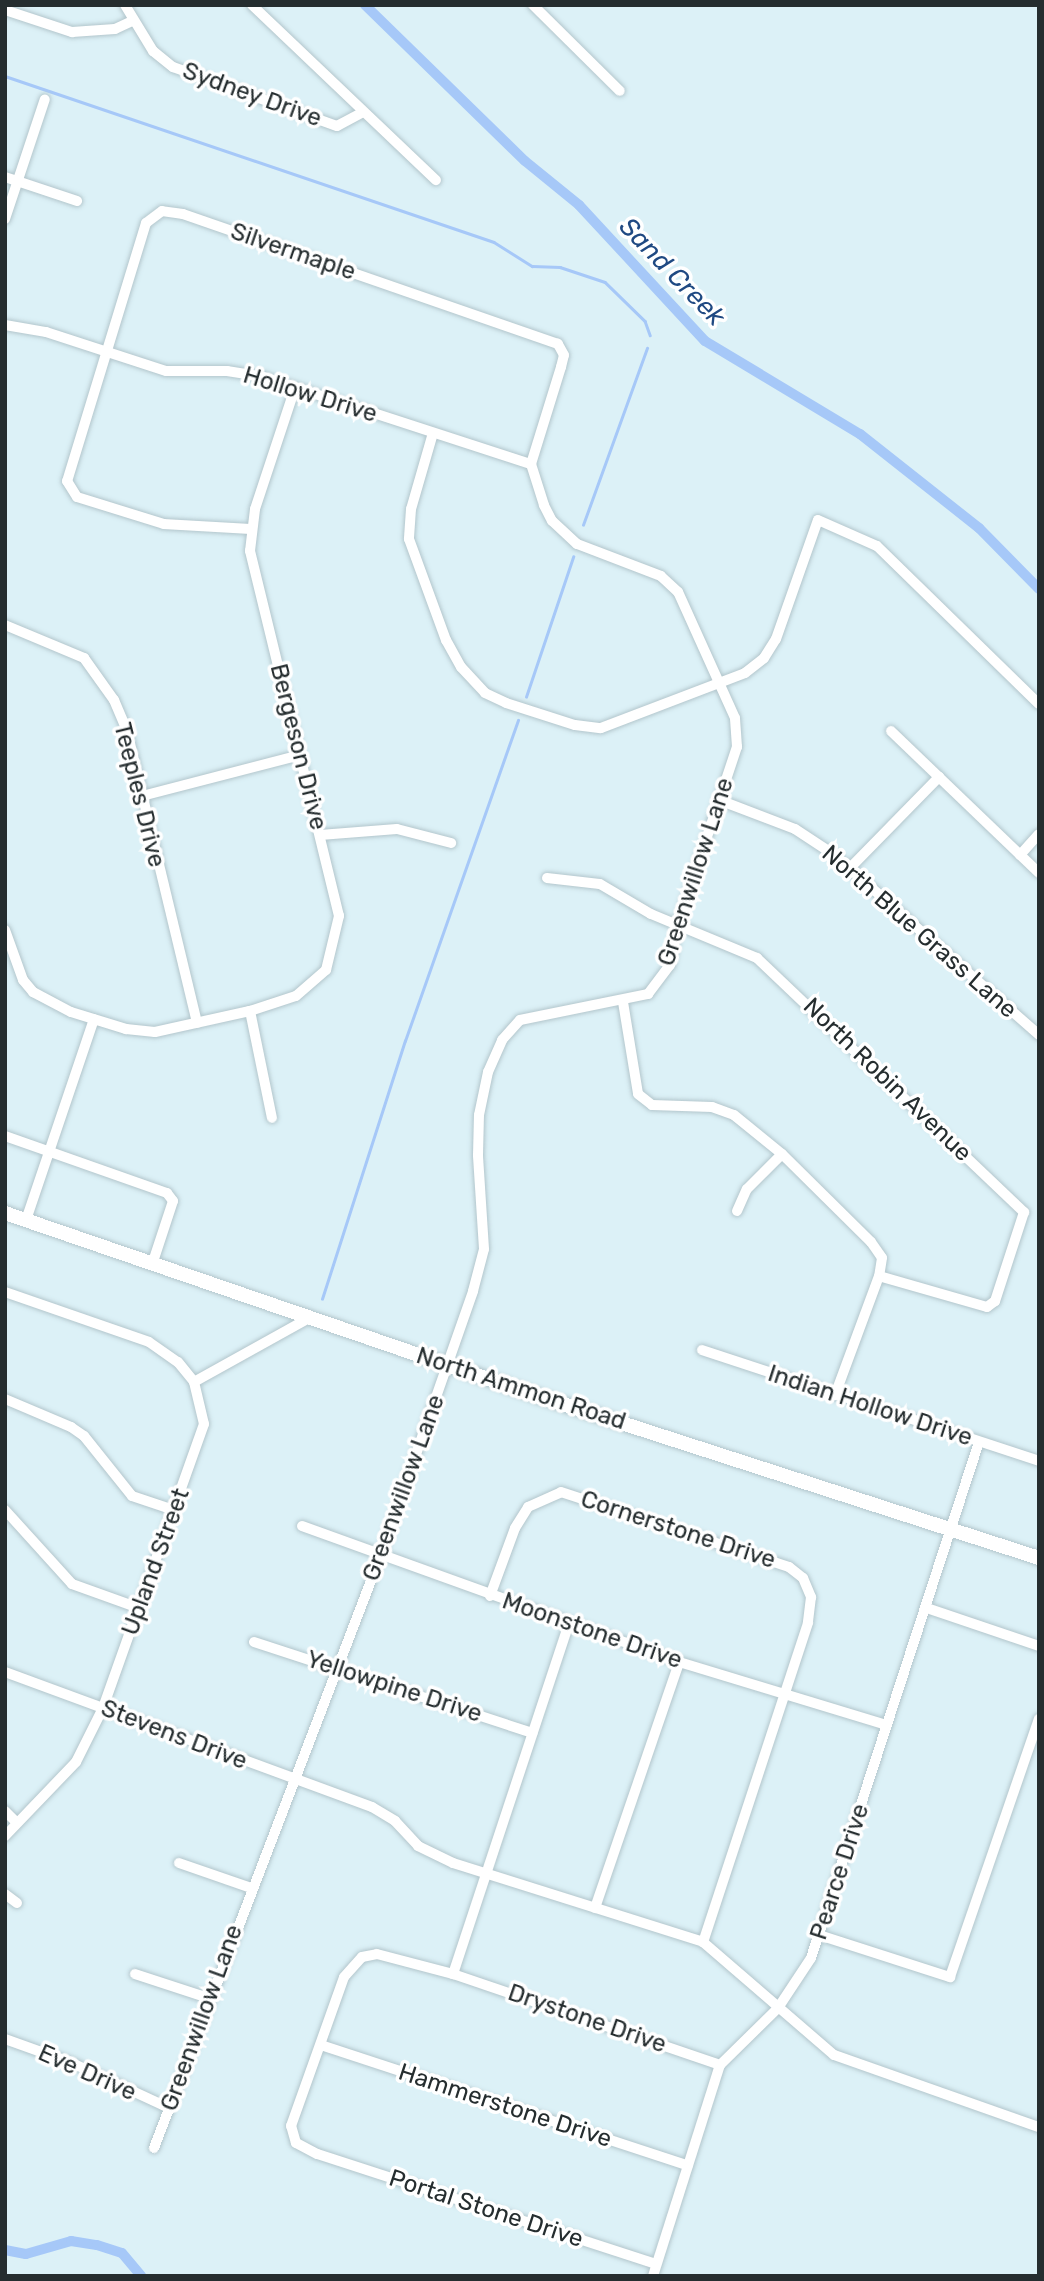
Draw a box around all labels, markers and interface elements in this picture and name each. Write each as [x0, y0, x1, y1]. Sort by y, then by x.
street label: Sydney Drive [178, 56, 326, 134]
water label: Sand Creek [613, 211, 731, 333]
street label: Silvermaple [227, 217, 359, 287]
street label: Hollow Drive [239, 361, 381, 429]
street label: Bergeson Drive [263, 661, 333, 833]
street label: Teeples Drive [107, 720, 171, 870]
street label: Greenwillow Lane [652, 774, 740, 970]
street label: North Blue Grass Lane [816, 840, 1022, 1024]
street label: North Robin Avenue [797, 992, 977, 1168]
street label: North Ammon Road [412, 1341, 630, 1437]
street label: Indian Hollow Drive [764, 1359, 976, 1453]
street label: Greenwillow Lane [357, 1391, 451, 1585]
street label: Upland Street [116, 1485, 196, 1639]
street label: Cornerstone Drive [577, 1485, 779, 1575]
street label: Moonstone Drive [498, 1587, 686, 1675]
street label: Yellowpine Drive [303, 1645, 485, 1729]
street label: Stevens Drive [97, 1694, 251, 1776]
street label: Pearce Drive [804, 1800, 876, 1944]
street label: Greenwillow Lane [155, 1921, 249, 2115]
street label: Drystone Drive [504, 1978, 670, 2060]
street label: Eve Drive [34, 2039, 140, 2107]
street label: Hammerstone Drive [395, 2058, 615, 2154]
street label: Portal Stone Drive [385, 2164, 587, 2254]

